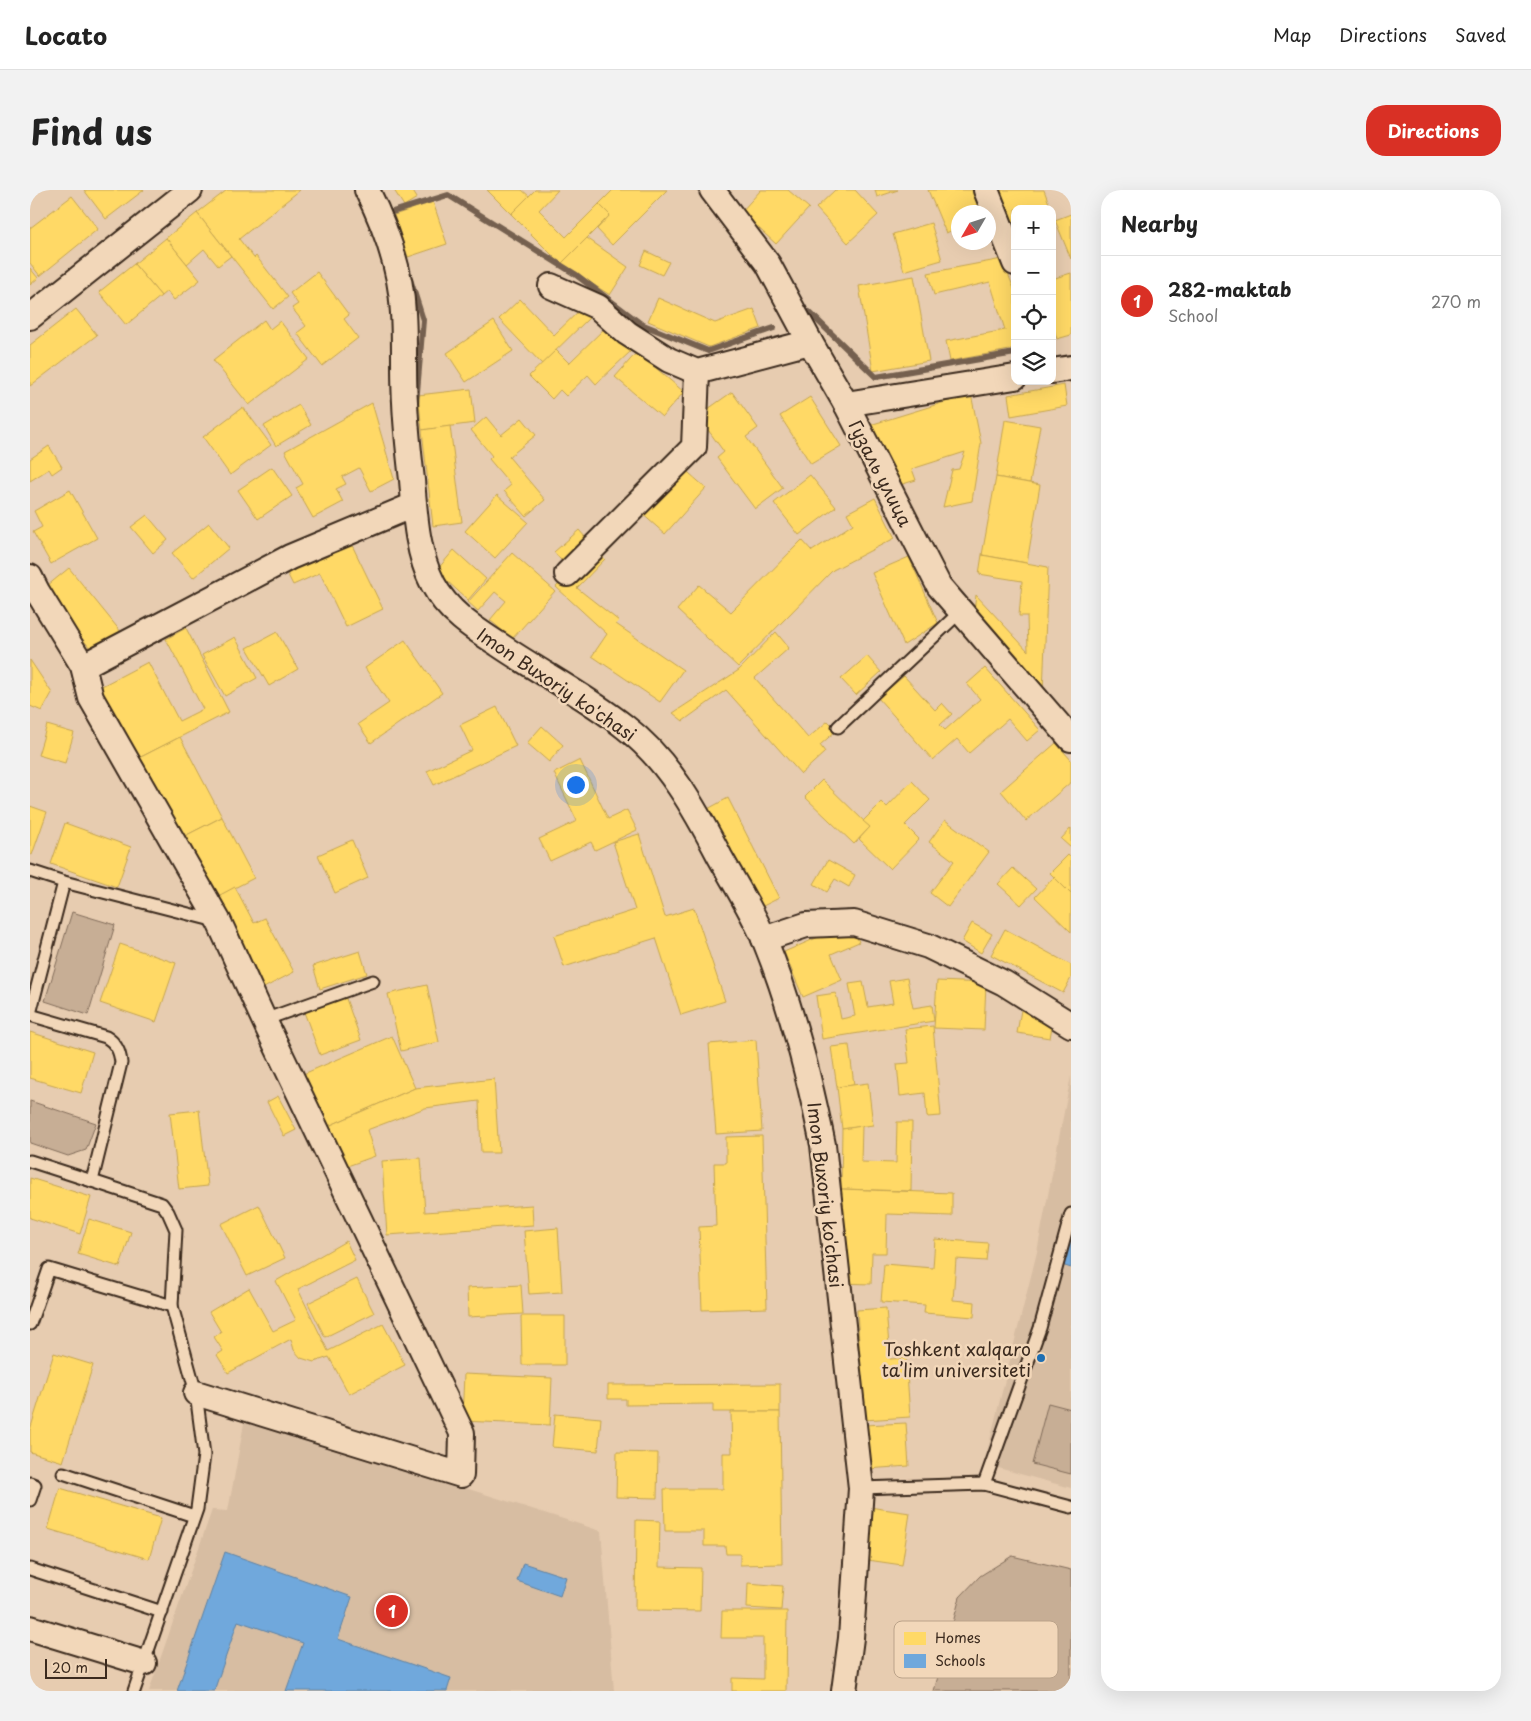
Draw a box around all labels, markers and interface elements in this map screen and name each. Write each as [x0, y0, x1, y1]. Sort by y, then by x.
text: Locato [25, 17, 107, 53]
text: Map [1273, 21, 1311, 48]
text: Directions [1339, 21, 1427, 48]
text: Saved [1455, 21, 1506, 48]
text: Find us [30, 104, 152, 157]
button: Directions [1366, 105, 1501, 156]
north arrow [951, 205, 996, 250]
map controls [1011, 205, 1056, 385]
button: + [1011, 205, 1056, 250]
text: Nearby [1121, 207, 1198, 239]
button: − [1011, 250, 1056, 295]
text: 282-maktab [1168, 275, 1291, 303]
text: 1 [1133, 289, 1141, 313]
text: 270 m [1431, 289, 1481, 313]
button: locate [1011, 295, 1056, 340]
text: School [1168, 303, 1218, 327]
button: layers [1011, 340, 1056, 385]
street label: Гузаль улица [843, 415, 920, 532]
street label: Imon Buxoriy ko'chasi [472, 620, 642, 748]
your location [563, 772, 589, 798]
street label: Imon Buxoriy ko'chasi [801, 1101, 851, 1289]
place label: Toshkent xalqaro ta’lim universiteti [881, 1335, 1031, 1383]
marker: Toshkent xalqaro ta’lim universiteti [1035, 1352, 1047, 1364]
pin: 1 [376, 1592, 408, 1630]
legend [894, 1621, 1058, 1678]
text: Homes [935, 1627, 981, 1648]
text: Schools [935, 1650, 985, 1671]
scale bar [45, 1656, 108, 1679]
text: 20 m [52, 1657, 88, 1678]

